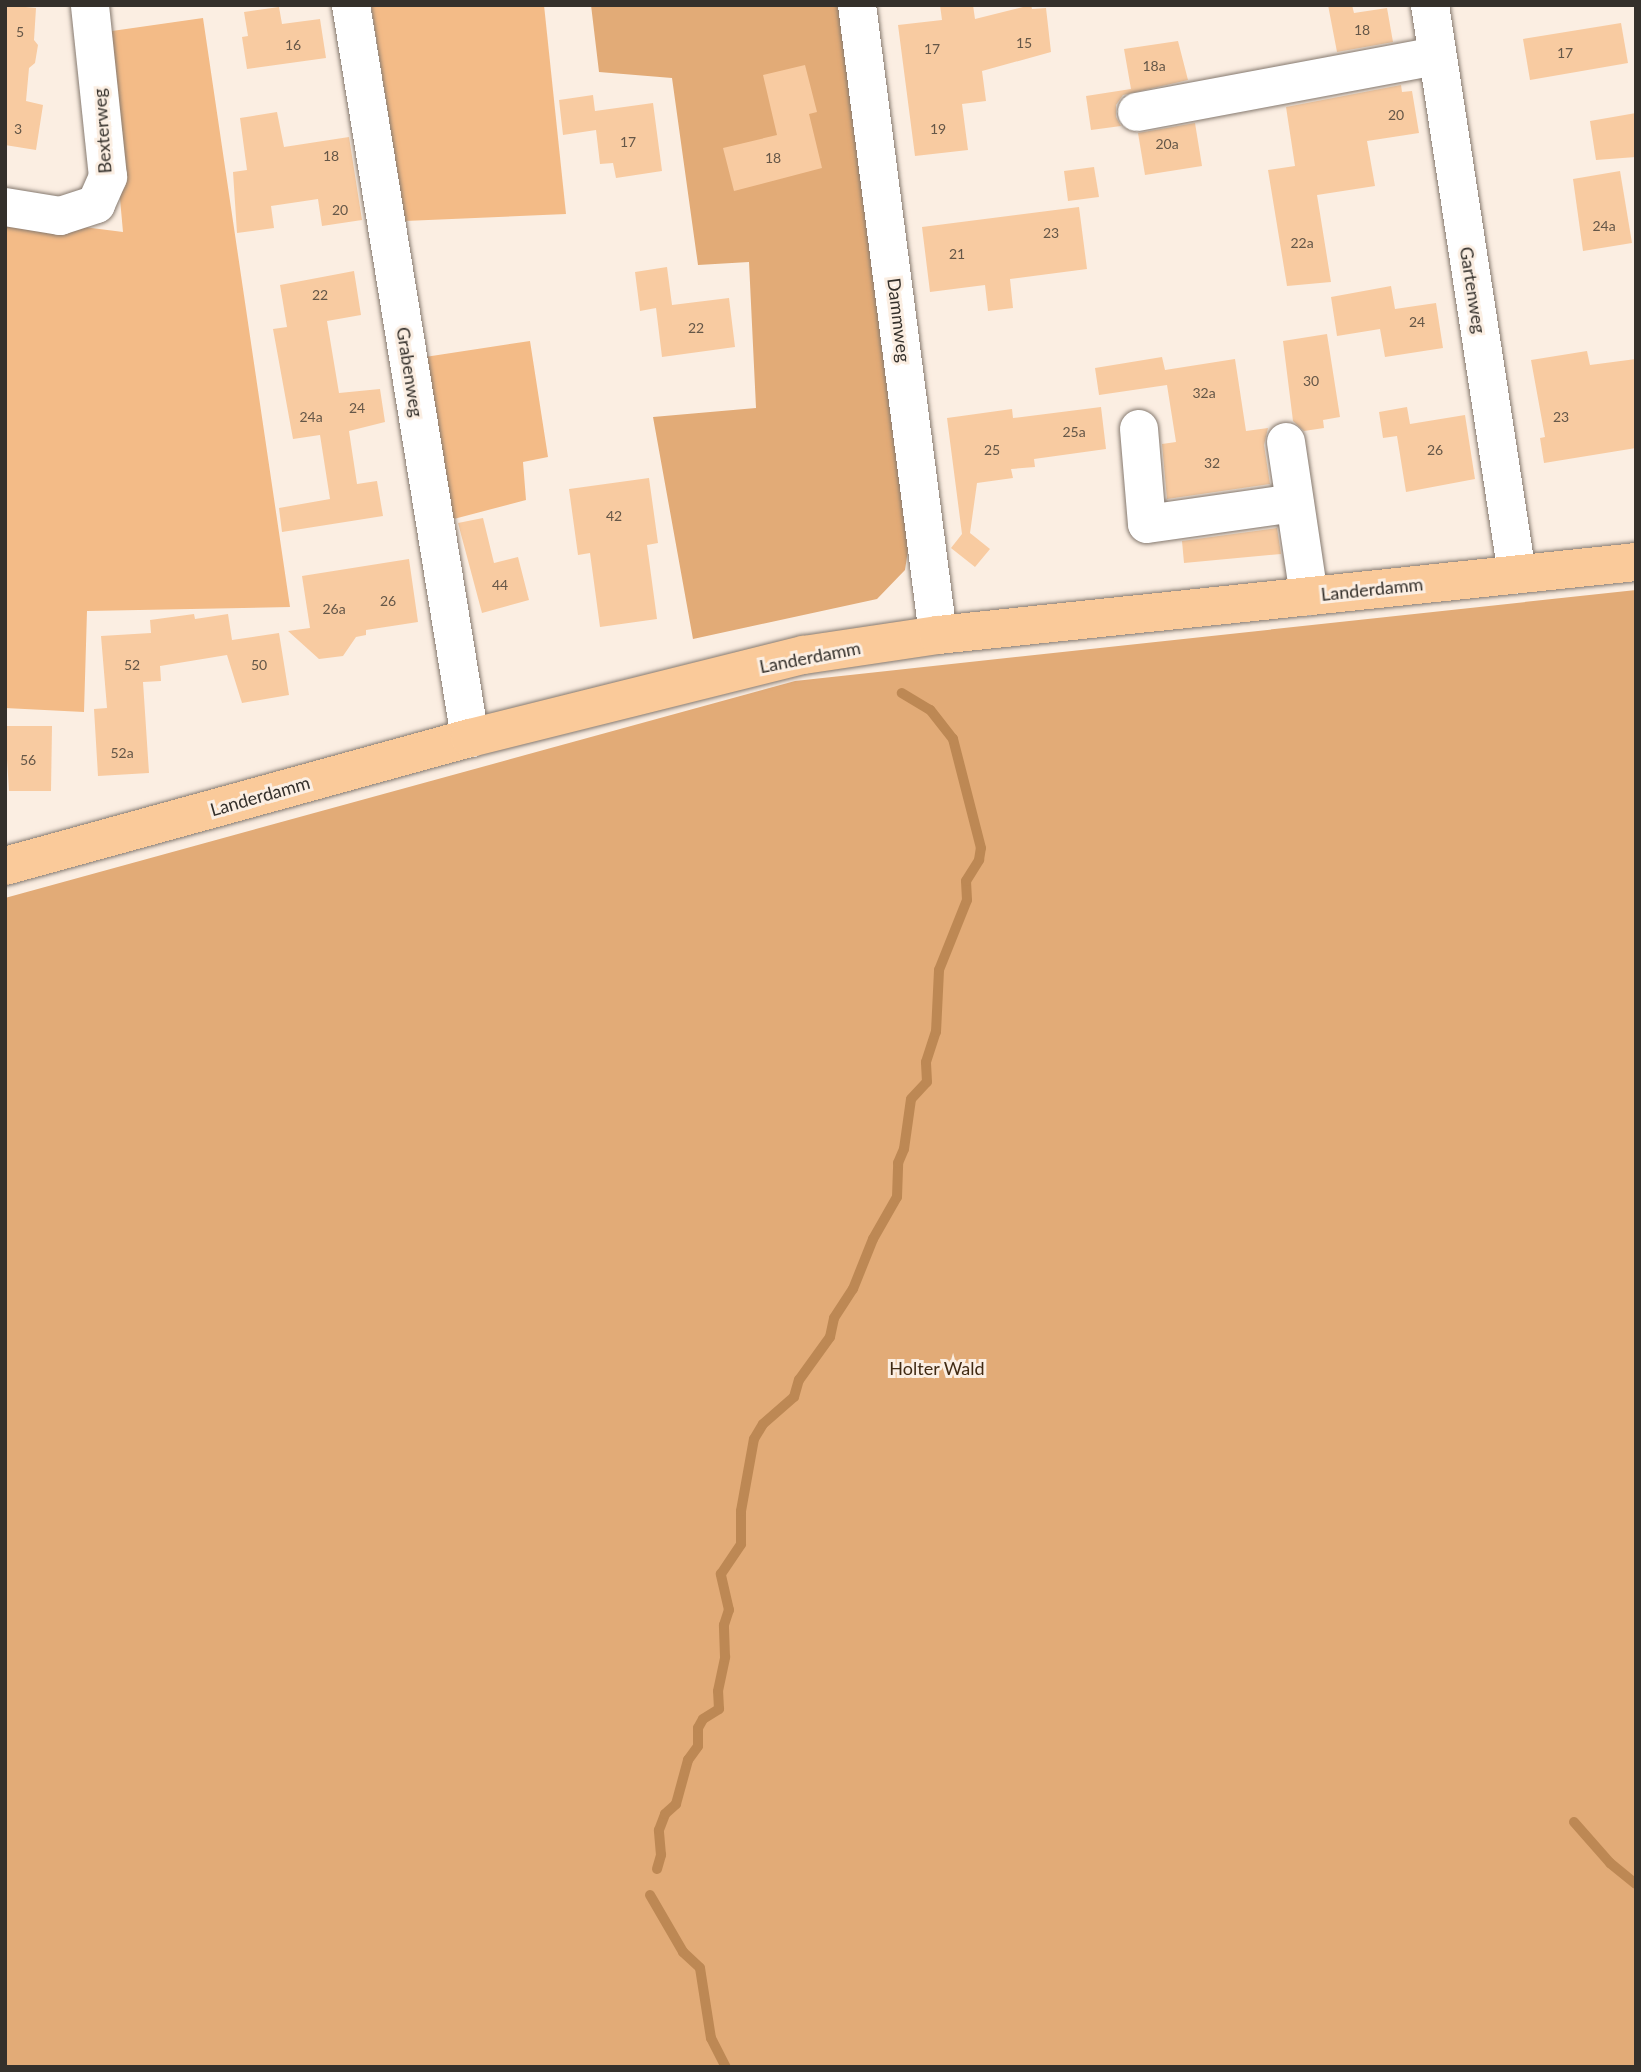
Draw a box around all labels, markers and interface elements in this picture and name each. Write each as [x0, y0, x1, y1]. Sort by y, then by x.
house number: 18 [1354, 22, 1370, 38]
house number: 5 [16, 24, 24, 40]
house number: 15 [1016, 35, 1032, 51]
house number: 16 [285, 37, 301, 53]
house number: 17 [924, 41, 940, 57]
house number: 17 [1557, 45, 1573, 61]
house number: 18a [1142, 58, 1166, 74]
street label: Bexterweg [88, 88, 116, 174]
house number: 20 [1388, 107, 1404, 123]
house number: 3 [14, 121, 22, 137]
house number: 19 [930, 121, 946, 137]
house number: 17 [620, 134, 636, 150]
house number: 20a [1155, 136, 1179, 152]
house number: 18 [323, 148, 339, 164]
house number: 18 [765, 150, 781, 166]
house number: 20 [332, 202, 348, 218]
house number: 24a [1592, 218, 1616, 234]
house number: 23 [1043, 225, 1059, 241]
house number: 22a [1290, 235, 1314, 251]
street label: Gartenweg [1455, 245, 1491, 335]
house number: 21 [949, 246, 965, 262]
street label: Dammweg [883, 277, 915, 363]
house number: 22 [312, 287, 328, 303]
house number: 24 [1409, 314, 1425, 330]
house number: 22 [688, 320, 704, 336]
street label: Grabenweg [392, 325, 428, 419]
house number: 30 [1303, 373, 1319, 389]
house number: 32a [1192, 385, 1216, 401]
house number: 24 [349, 400, 365, 416]
house number: 24a [299, 409, 323, 425]
house number: 23 [1553, 409, 1569, 425]
house number: 25a [1062, 424, 1086, 440]
house number: 25 [984, 442, 1000, 458]
house number: 26 [1427, 442, 1443, 458]
house number: 32 [1204, 455, 1220, 471]
house number: 42 [606, 508, 622, 524]
street label: Landerdamm [1320, 573, 1424, 605]
house number: 44 [492, 577, 508, 593]
house number: 26 [380, 593, 396, 609]
house number: 26a [322, 601, 346, 617]
street label: Landerdamm [758, 637, 862, 677]
house number: 52 [124, 657, 140, 673]
house number: 50 [251, 657, 267, 673]
house number: 52a [110, 745, 134, 761]
house number: 56 [20, 752, 36, 768]
street label: Landerdamm [208, 771, 312, 821]
park label: Holter Wald [889, 1357, 985, 1379]

